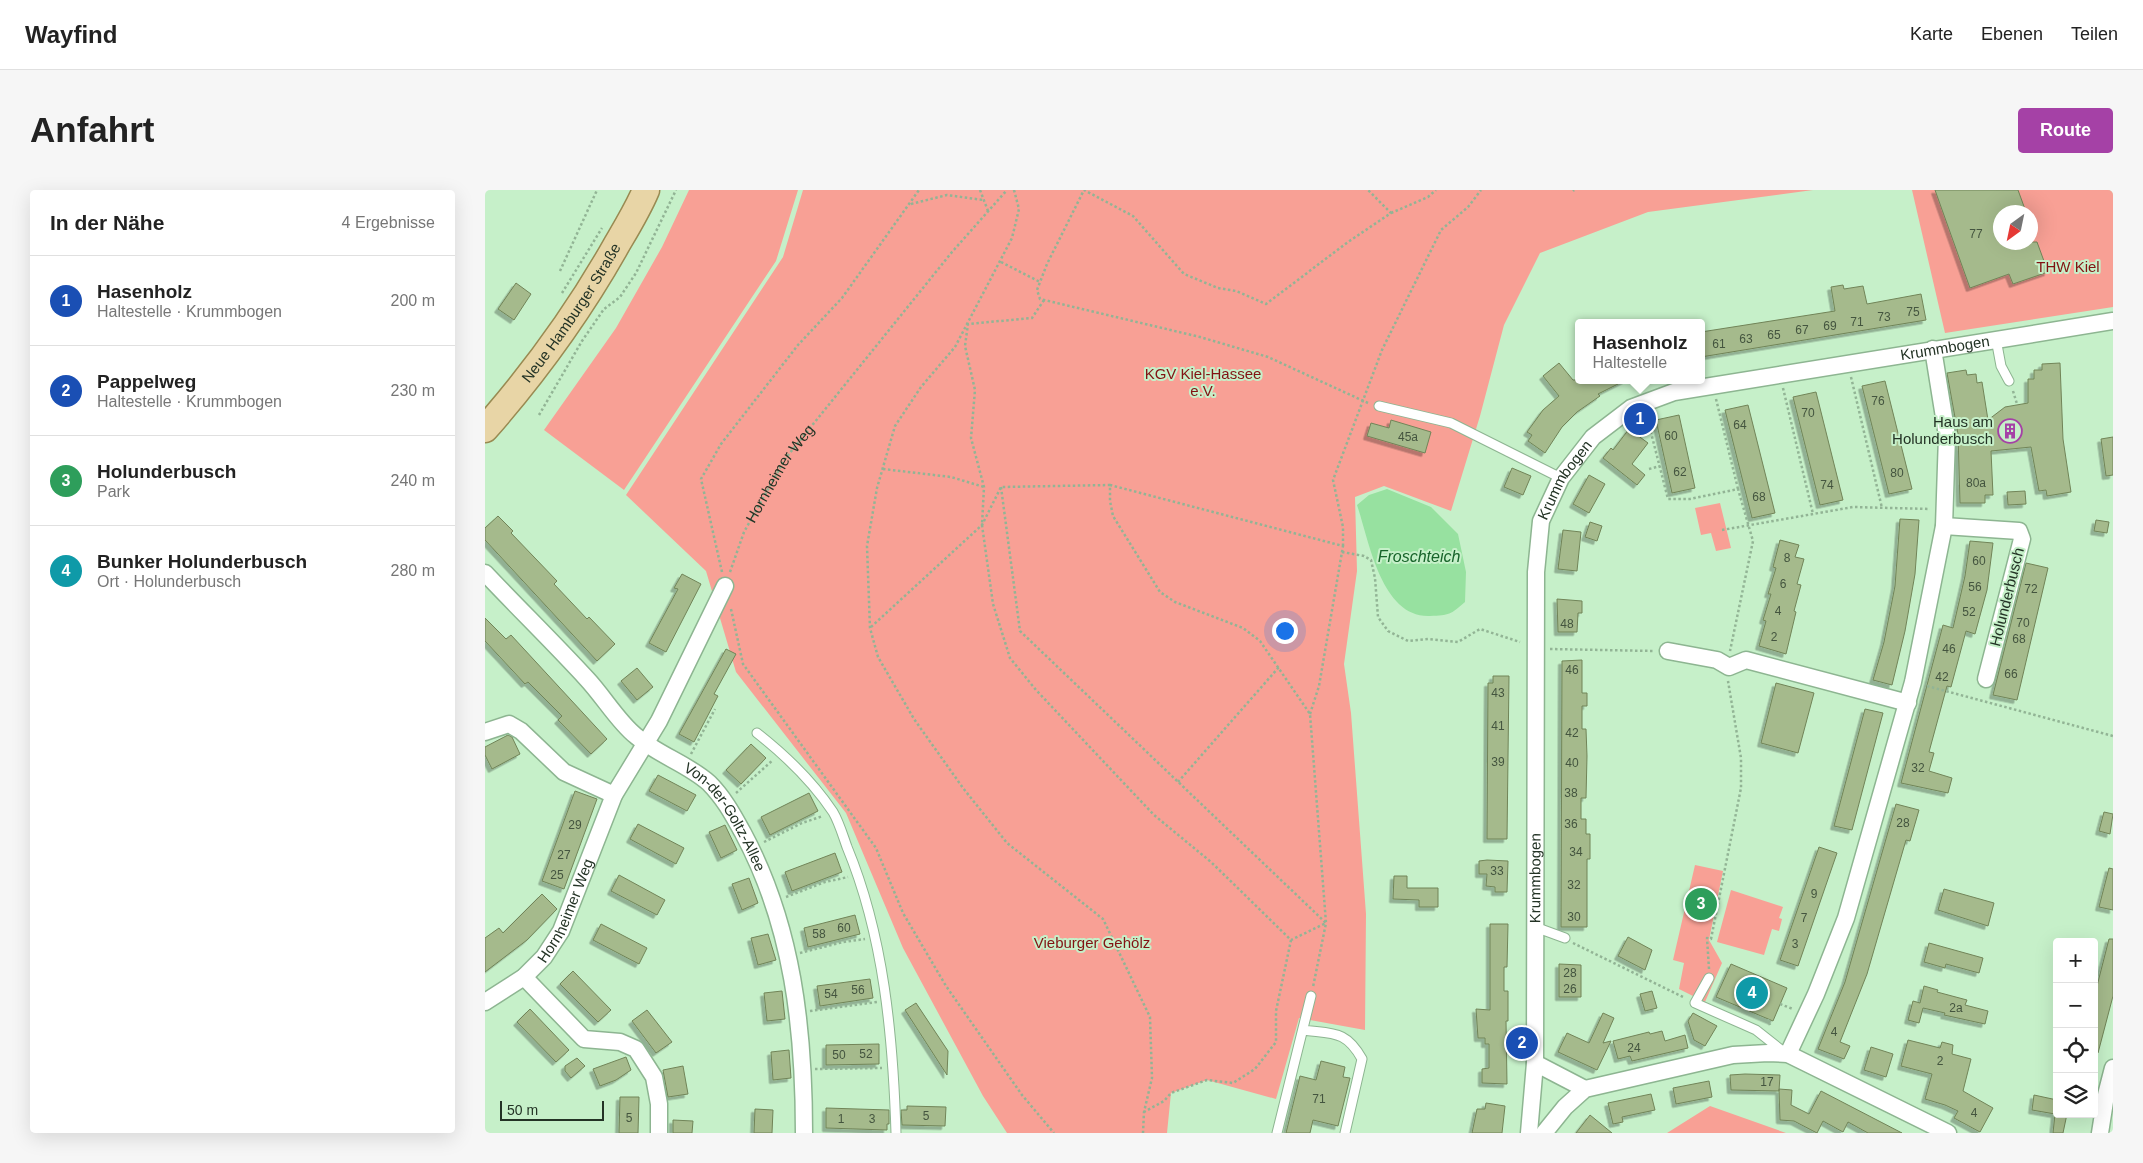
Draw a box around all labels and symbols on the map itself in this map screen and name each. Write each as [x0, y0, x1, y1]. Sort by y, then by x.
north arrow [1993, 205, 2038, 250]
house number: 77 [1969, 227, 1983, 241]
street label: Neue Hamburger Straße [518, 240, 624, 386]
park label: THW Kiel [2036, 258, 2100, 275]
house number: 75 [1906, 305, 1920, 319]
house number: 73 [1877, 310, 1891, 324]
house number: 71 [1850, 315, 1864, 329]
house number: 69 [1823, 319, 1837, 333]
house number: 67 [1795, 323, 1809, 337]
house number: 65 [1767, 328, 1781, 342]
house number: 63 [1739, 332, 1753, 346]
street label: Krummbogen [1899, 332, 1991, 363]
house number: 61 [1712, 337, 1726, 351]
park label: KGV Kiel-Hassee e.V. [1145, 365, 1261, 399]
house number: 76 [1871, 394, 1885, 408]
pin: 1 [1624, 400, 1656, 438]
house number: 70 [1801, 406, 1815, 420]
place label: Haus am Holunderbusch [1892, 413, 1993, 447]
house number: 64 [1733, 418, 1747, 432]
building icon: Haus am Holunderbusch [1997, 418, 2023, 444]
street label: Hornheimer Weg [742, 421, 817, 525]
house number: 60 [1664, 429, 1678, 443]
house number: 45a [1398, 430, 1418, 444]
street label: Krummbogen [1534, 437, 1595, 522]
house number: 62 [1673, 465, 1687, 479]
house number: 80 [1890, 466, 1904, 480]
house number: 80a [1966, 476, 1986, 490]
house number: 74 [1820, 478, 1834, 492]
house number: 68 [1752, 490, 1766, 504]
street label: Holunderbusch [1986, 546, 2027, 648]
water label: Froschteich [1378, 548, 1460, 565]
house number: 8 [1784, 551, 1791, 565]
house number: 60 [1972, 554, 1986, 568]
house number: 6 [1780, 577, 1787, 591]
house number: 56 [1968, 580, 1982, 594]
house number: 72 [2024, 582, 2038, 596]
house number: 4 [1775, 604, 1782, 618]
house number: 52 [1962, 605, 1976, 619]
house number: 70 [2016, 616, 2030, 630]
house number: 48 [1560, 617, 1574, 631]
your location [1272, 618, 1298, 644]
house number: 2 [1771, 630, 1778, 644]
house number: 68 [2012, 632, 2026, 646]
house number: 46 [1942, 642, 1956, 656]
house number: 46 [1565, 663, 1579, 677]
house number: 66 [2004, 667, 2018, 681]
house number: 42 [1935, 670, 1949, 684]
house number: 43 [1491, 686, 1505, 700]
house number: 41 [1491, 719, 1505, 733]
house number: 42 [1565, 726, 1579, 740]
house number: 39 [1491, 755, 1505, 769]
house number: 40 [1565, 756, 1579, 770]
street label: Von-der-Goltz-Allee [681, 759, 769, 874]
house number: 32 [1911, 761, 1925, 775]
house number: 38 [1564, 786, 1578, 800]
house number: 28 [1896, 816, 1910, 830]
house number: 36 [1564, 817, 1578, 831]
house number: 29 [568, 818, 582, 832]
street label: Krummbogen [1526, 833, 1543, 923]
house number: 34 [1569, 845, 1583, 859]
house number: 27 [557, 848, 571, 862]
street label: Hornheimer Weg [534, 856, 596, 966]
house number: 33 [1490, 864, 1504, 878]
house number: 25 [550, 868, 564, 882]
house number: 32 [1567, 878, 1581, 892]
pin: 3 [1685, 885, 1717, 923]
house number: 9 [1811, 887, 1818, 901]
house number: 30 [1567, 910, 1581, 924]
house number: 7 [1801, 911, 1808, 925]
house number: 60 [837, 921, 851, 935]
house number: 58 [812, 927, 826, 941]
park label: Vieburger Gehölz [1034, 934, 1150, 951]
house number: 3 [1792, 937, 1799, 951]
house number: 28 [1563, 966, 1577, 980]
pin: 4 [1736, 974, 1768, 1012]
house number: 26 [1563, 982, 1577, 996]
house number: 56 [851, 983, 865, 997]
house number: 54 [824, 987, 838, 1001]
house number: 2a [1949, 1001, 1963, 1015]
pin: 2 [1506, 1024, 1538, 1062]
house number: 4 [1831, 1025, 1838, 1039]
house number: 24 [1627, 1041, 1641, 1055]
house number: 52 [859, 1047, 873, 1061]
house number: 50 [832, 1048, 846, 1062]
house number: 2 [1937, 1054, 1944, 1068]
house number: 17 [1760, 1075, 1774, 1089]
house number: 71 [1312, 1092, 1326, 1106]
scale bar [500, 1098, 604, 1121]
house number: 4 [1971, 1106, 1978, 1120]
house number: 5 [923, 1109, 930, 1123]
house number: 5 [626, 1111, 633, 1125]
house number: 1 [838, 1112, 845, 1126]
house number: 3 [869, 1112, 876, 1126]

